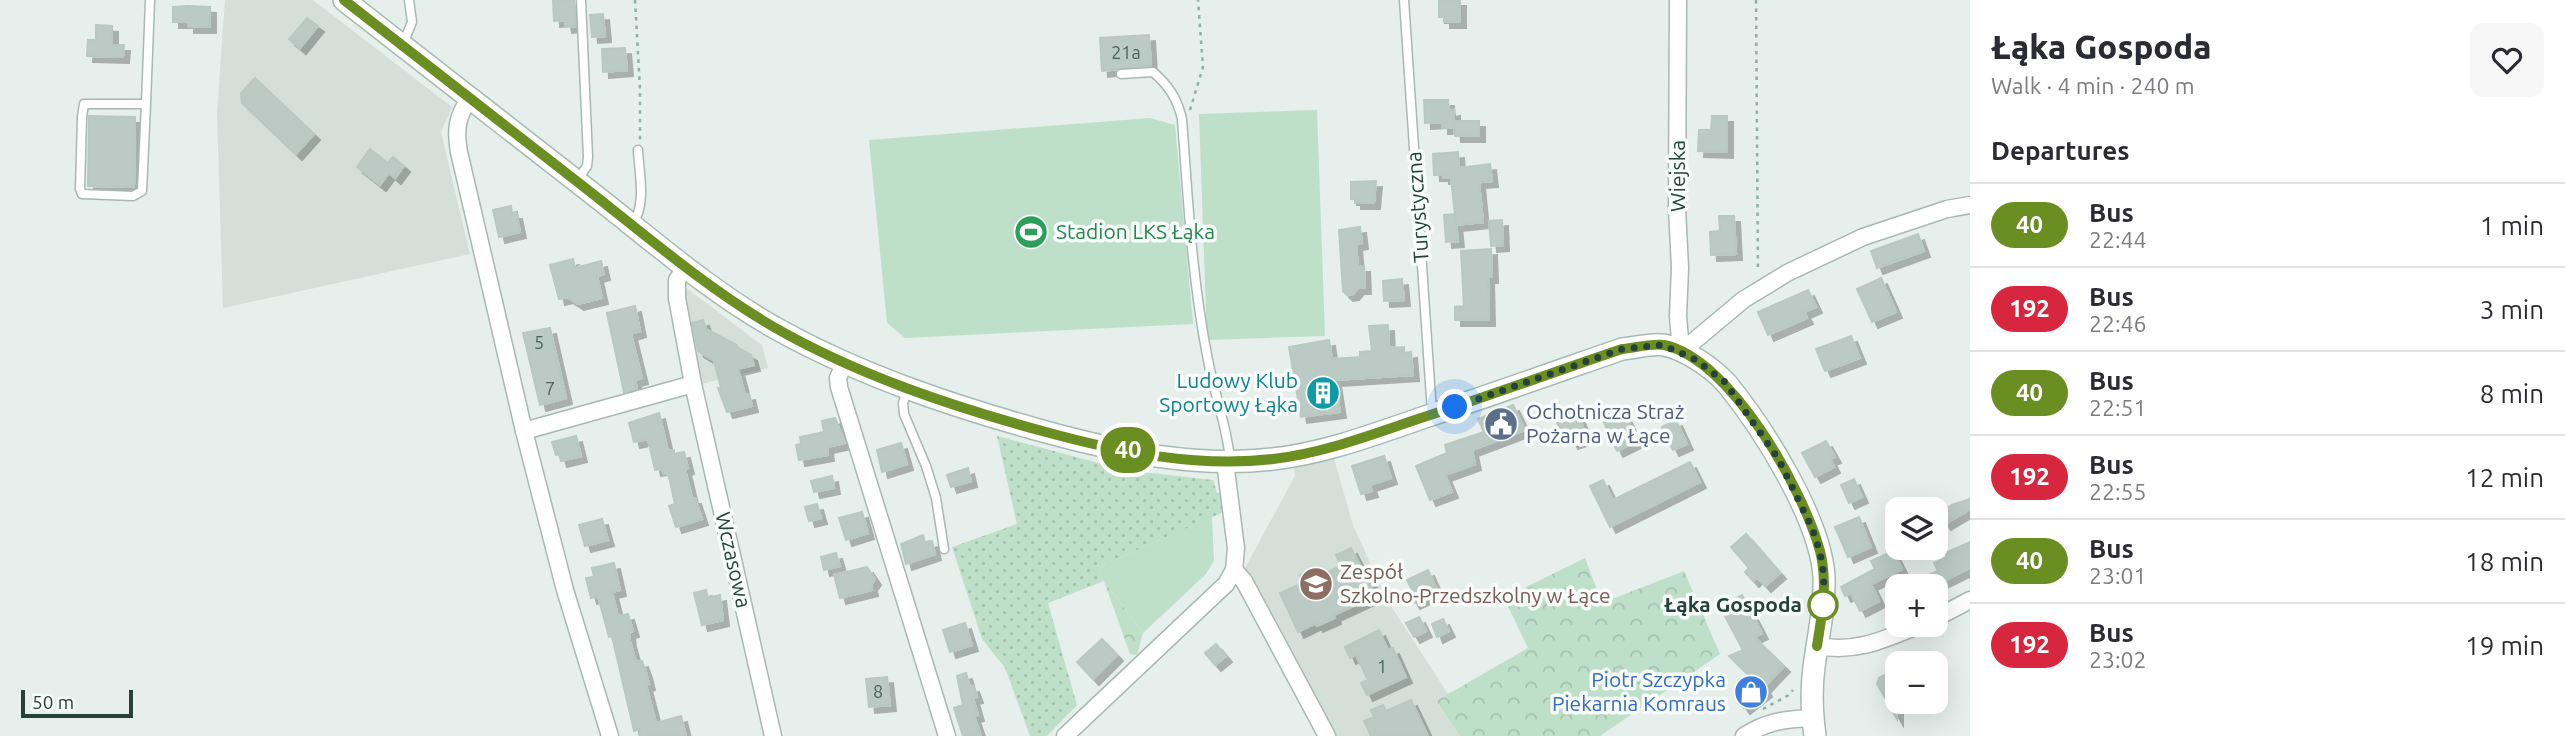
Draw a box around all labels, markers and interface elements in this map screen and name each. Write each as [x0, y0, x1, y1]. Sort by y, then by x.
button: heart [2470, 23, 2544, 97]
text: Łąka Gospoda [1991, 28, 2212, 65]
house number: 21a [1111, 42, 1141, 62]
text: Walk · 4 min · 240 m [1991, 73, 2195, 98]
text: Departures [1991, 136, 2129, 165]
street label: Wiejska [1665, 140, 1689, 212]
street label: Turystyczna [1401, 151, 1433, 263]
text: Bus [2089, 198, 2134, 227]
text: 40 [2016, 211, 2043, 238]
text: 1 min [2480, 211, 2544, 240]
sports icon: Stadion LKS Łąka [1012, 213, 1050, 251]
place label: Stadion LKS Łąka [1056, 219, 1215, 243]
text: 22:44 [2089, 227, 2147, 252]
text: Bus [2089, 282, 2134, 311]
text: 192 [2009, 295, 2050, 322]
text: 3 min [2480, 295, 2544, 324]
text: 22:46 [2089, 311, 2147, 336]
house number: 5 [534, 332, 544, 352]
text: Bus [2089, 366, 2134, 395]
place label: Ludowy Klub Sportowy Łąka [1159, 368, 1298, 416]
building icon: Ludowy Klub Sportowy Łąka [1304, 374, 1342, 412]
house number: 7 [545, 378, 555, 398]
text: 40 [2016, 379, 2043, 406]
text: 8 min [2480, 379, 2544, 408]
your location [1437, 389, 1472, 424]
text: 22:51 [2089, 395, 2147, 420]
place label: Ochotnicza Straż Pożarna w Łące [1526, 399, 1684, 447]
public building icon: Ochotnicza Straż Pożarna w Łące [1482, 405, 1520, 443]
line badge: 40 [1096, 427, 1160, 473]
text: 40 [1114, 436, 1142, 463]
text: Bus [2089, 450, 2134, 479]
text: 192 [2009, 463, 2050, 490]
text: 12 min [2465, 463, 2544, 492]
text: 22:55 [2089, 479, 2147, 504]
map controls [1885, 497, 1948, 714]
button: layers [1885, 497, 1948, 560]
street label: Wczasowa [711, 509, 757, 610]
text: Bus [2089, 534, 2134, 563]
text: 40 [2016, 547, 2043, 574]
text: 18 min [2465, 547, 2544, 576]
place label: Zespół Szkolno-Przedszkolny w Łące [1340, 559, 1611, 607]
text: 23:01 [2089, 563, 2147, 588]
school or university icon: Zespół Szkolno-Przedszkolny w Łące [1297, 565, 1335, 603]
button: + [1885, 574, 1948, 637]
marker: Łąka Gospoda [1808, 590, 1838, 620]
place label: Łąka Gospoda [1664, 592, 1802, 616]
text: Bus [2089, 618, 2134, 647]
text: 192 [2009, 631, 2050, 658]
text: 19 min [2465, 631, 2544, 660]
text: 23:02 [2089, 647, 2147, 672]
button: − [1885, 651, 1948, 714]
house number: 1 [1377, 656, 1387, 676]
place label: Piotr Szczypka Piekarnia Komraus [1552, 667, 1726, 715]
shop icon: Piotr Szczypka Piekarnia Komraus [1732, 673, 1770, 711]
house number: 8 [873, 681, 883, 701]
scale bar [21, 687, 133, 719]
text: 50 m [32, 691, 74, 713]

